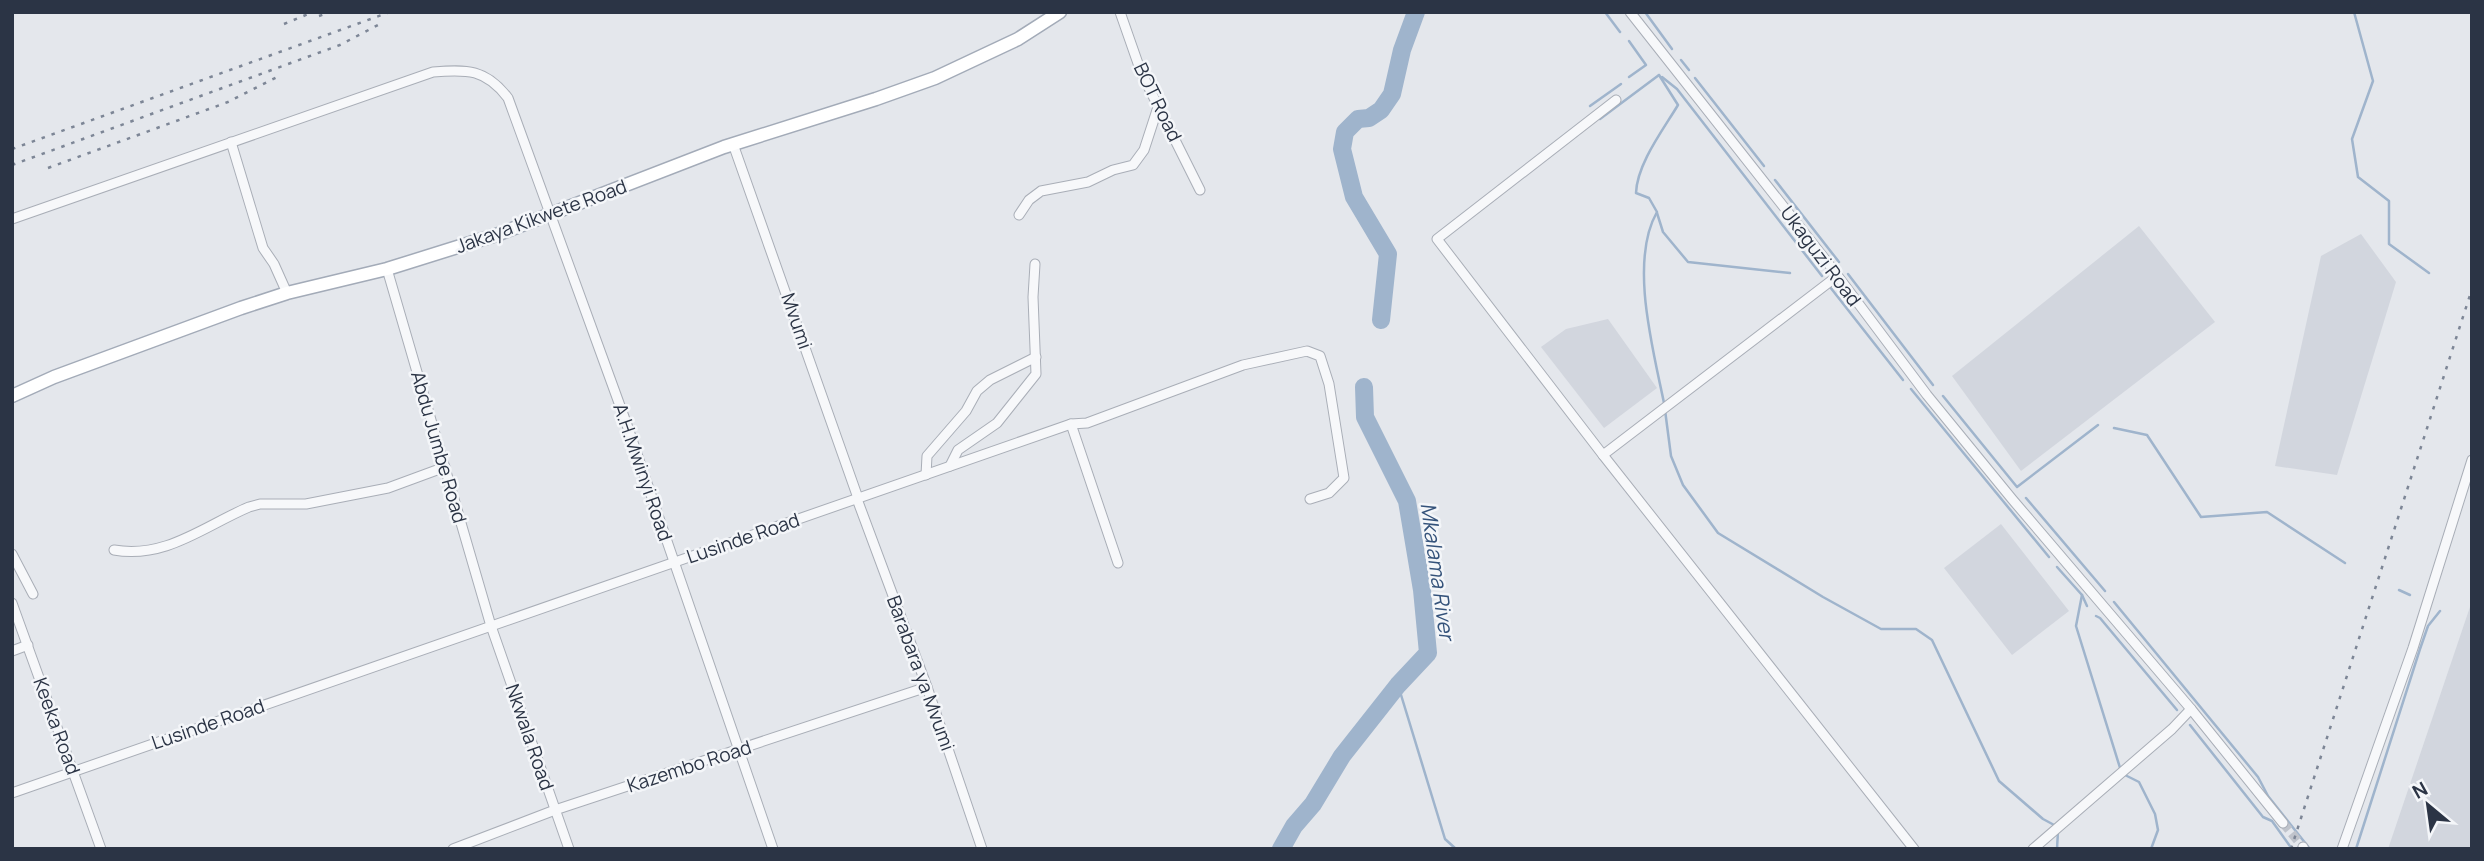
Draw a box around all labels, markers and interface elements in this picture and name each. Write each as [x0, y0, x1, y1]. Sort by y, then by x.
street label: BOT Road [1128, 58, 1188, 146]
street label: Jakaya Kikwete Road [452, 173, 630, 259]
street label: Ukaguzi Road [1775, 201, 1867, 311]
street label: Mvumi [775, 290, 819, 352]
street label: Abdu Jumbe Road [405, 368, 473, 526]
street label: A.H.Mwinyi Road [607, 400, 679, 544]
water label: Mkalama River [1415, 501, 1462, 644]
street label: Lusinde Road [683, 507, 803, 569]
street label: Barabara ya Mvumi [881, 592, 961, 754]
street label: Keeka Road [27, 674, 87, 778]
street label: Nkwala Road [500, 680, 560, 794]
street label: Lusinde Road [148, 693, 268, 755]
street label: Kazembo Road [623, 734, 755, 798]
north arrow [2393, 770, 2463, 840]
text: N [2407, 775, 2432, 805]

